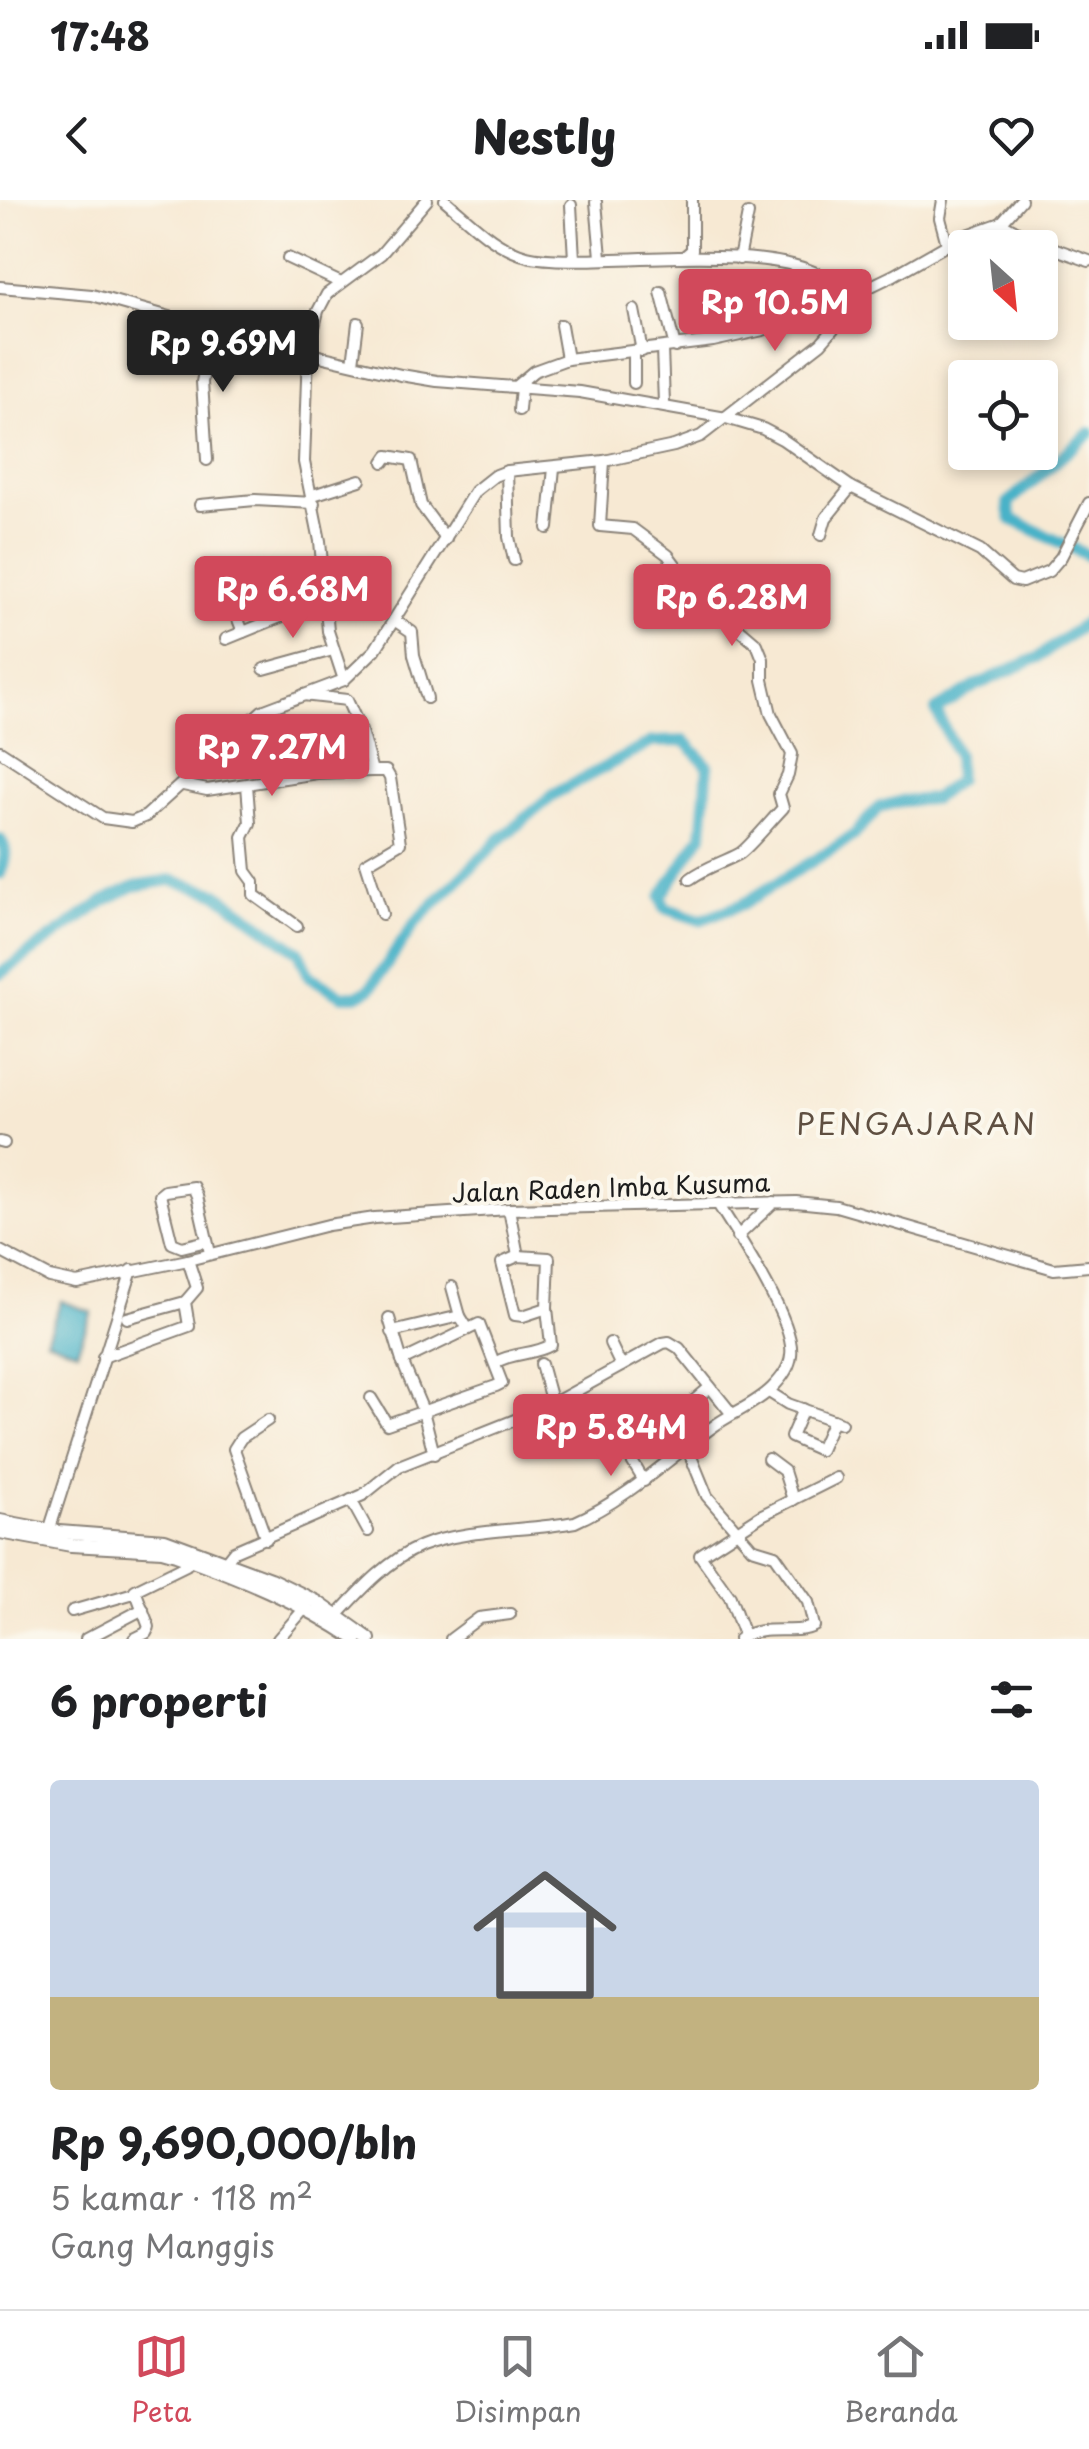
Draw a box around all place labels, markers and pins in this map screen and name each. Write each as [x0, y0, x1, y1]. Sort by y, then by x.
pin: Rp 10.5M [672, 269, 878, 354]
pin: Rp 9.69M [120, 310, 326, 395]
pin: Rp 6.68M [190, 556, 396, 641]
pin: Rp 6.28M [629, 564, 835, 649]
pin: Rp 7.27M [169, 714, 375, 799]
pin: Rp 5.84M [508, 1394, 714, 1479]

